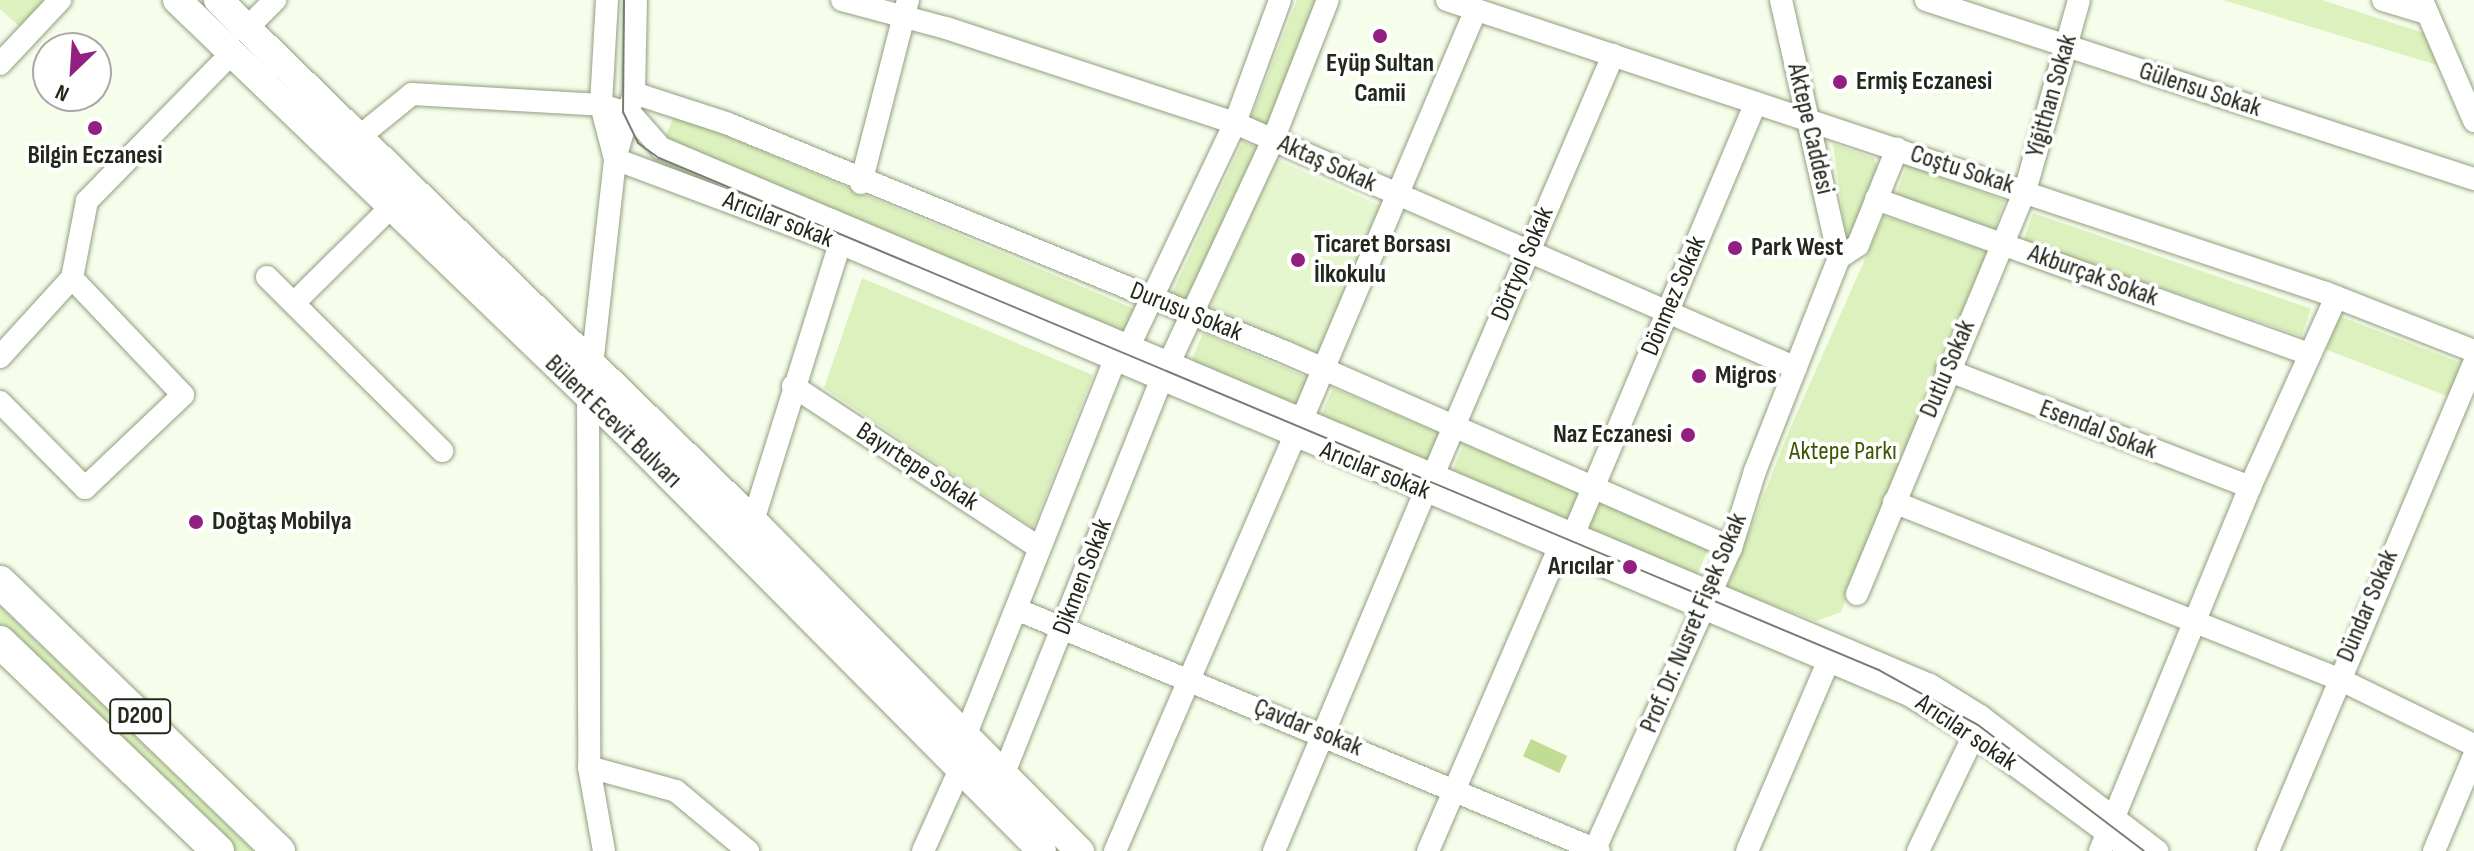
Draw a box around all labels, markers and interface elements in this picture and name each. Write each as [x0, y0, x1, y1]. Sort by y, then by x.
marker: Eyüp Sultan Camii [1371, 27, 1389, 45]
street label: Yiğithan Sokak [2020, 31, 2084, 161]
north arrow [32, 32, 112, 112]
place label: Eyüp Sultan Camii [1326, 48, 1434, 110]
street label: Gülensu Sokak [2135, 56, 2265, 124]
street label: Aktepe Caddesi [1780, 60, 1840, 198]
place label: Ermiş Eczanesi [1856, 66, 1992, 98]
marker: Ermiş Eczanesi [1831, 73, 1849, 91]
text: N [51, 78, 74, 107]
marker: Bilgin Eczanesi [86, 119, 104, 137]
street label: Aktaş Sokak [1273, 128, 1381, 200]
street label: Coştu Sokak [1906, 139, 2018, 201]
place label: Bilgin Eczanesi [27, 140, 163, 172]
street label: Arıcılar sokak [719, 185, 837, 255]
street label: Dörtyol Sokak [1485, 202, 1561, 326]
place label: Ticaret Borsası İlkokulu [1314, 229, 1451, 290]
street label: Dönmez Sokak [1635, 231, 1713, 361]
place label: Park West [1751, 232, 1843, 264]
street label: Akburçak Sokak [2024, 238, 2162, 314]
marker: Park West [1726, 239, 1744, 257]
marker: Ticaret Borsası İlkokulu [1289, 251, 1307, 269]
street label: Durusu Sokak [1125, 275, 1247, 349]
street label: Dutlu Sokak [1913, 315, 1983, 423]
street label: Bülent Ecevit Bulvarı [538, 349, 688, 495]
place label: Migros [1715, 360, 1777, 392]
marker: Migros [1690, 367, 1708, 385]
street label: Esendal Sokak [2035, 393, 2161, 467]
street label: Bayırtepe Sokak [850, 416, 984, 518]
place label: Naz Eczanesi [1553, 419, 1672, 451]
marker: Naz Eczanesi [1679, 426, 1697, 444]
street label: Arıcılar sokak [1316, 435, 1434, 507]
park label: Aktepe Parkı [1789, 436, 1897, 468]
place label: Doğtaş Mobilya [212, 506, 352, 538]
street label: Prof. Dr. Nusret Fişek Sokak [1634, 508, 1754, 738]
marker: Doğtaş Mobilya [187, 513, 205, 531]
street label: Dikmen Sokak [1047, 515, 1119, 639]
street label: Dündar Sokak [2330, 545, 2406, 667]
place label: Arıcılar [1548, 551, 1614, 583]
marker: Arıcılar [1621, 558, 1639, 576]
street label: Arıcılar sokak [1909, 688, 2023, 778]
street label: Çavdar sokak [1249, 692, 1367, 764]
road number: D200 [108, 696, 172, 736]

